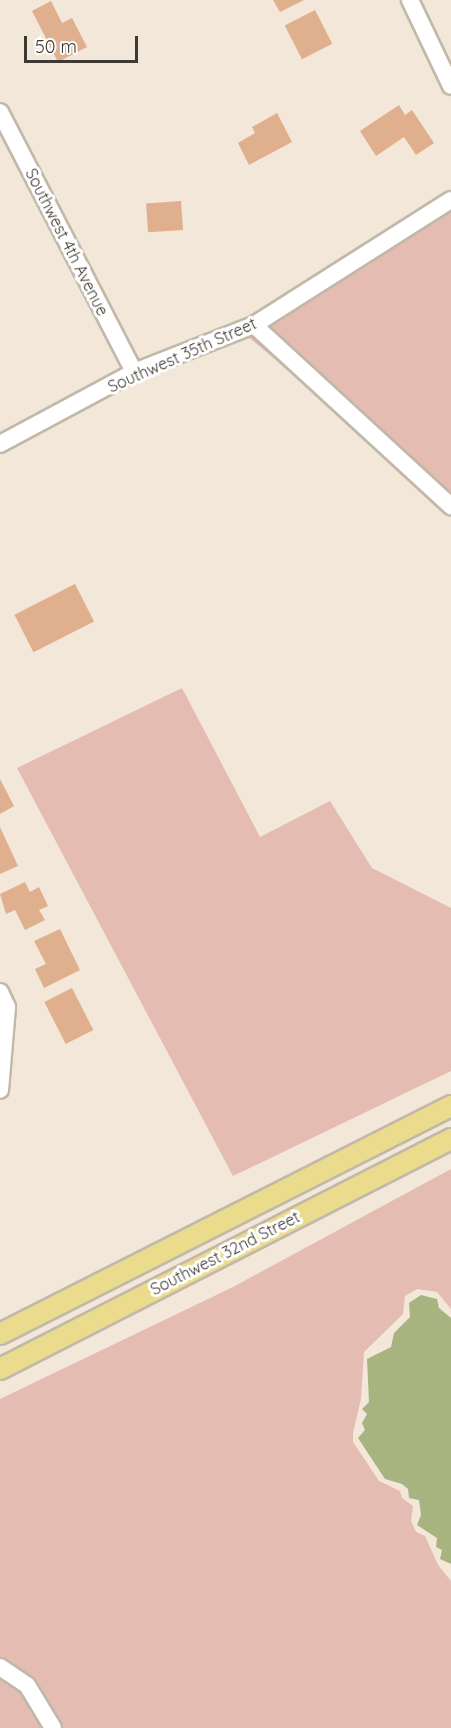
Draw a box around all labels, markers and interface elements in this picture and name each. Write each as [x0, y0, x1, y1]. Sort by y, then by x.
scale bar [27, 24, 141, 62]
text: 50 m [35, 35, 77, 58]
street label: Southwest 4th Avenue [22, 165, 112, 319]
street label: Southwest 35th Street [105, 314, 259, 396]
street label: Southwest 32nd Street [147, 1207, 303, 1299]

